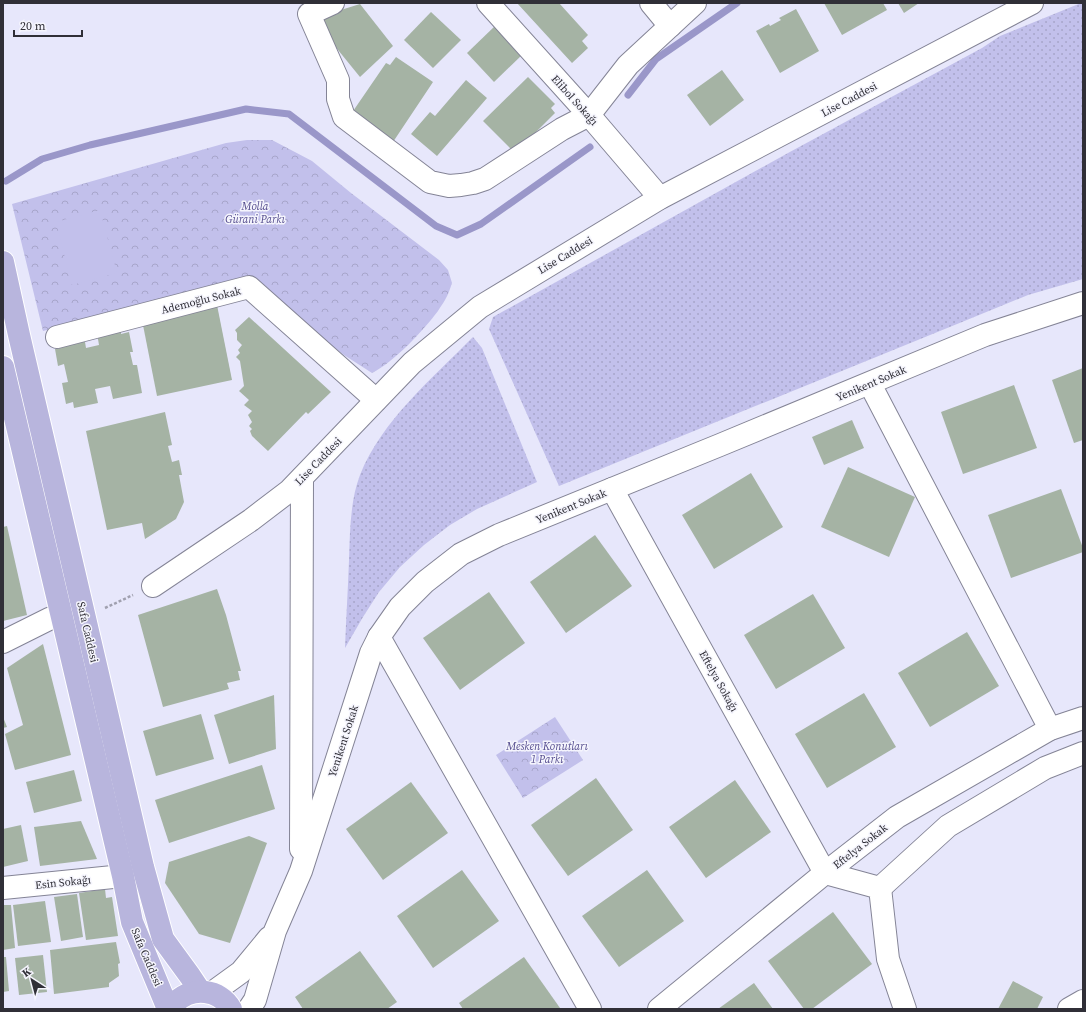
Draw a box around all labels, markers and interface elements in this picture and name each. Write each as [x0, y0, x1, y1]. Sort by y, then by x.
scale bar [14, 12, 82, 38]
text: 20 m [20, 18, 46, 34]
street label: Elibol Sokağı [548, 72, 601, 129]
street label: Lise Caddesi [819, 78, 880, 120]
park label: Molla Gürani Parkı [225, 199, 285, 227]
street label: Lise Caddesi [535, 233, 595, 278]
street label: Ademoğlu Sokak [160, 283, 244, 318]
street label: Yenikent Sokak [834, 362, 909, 405]
street label: Lise Caddesi [292, 434, 345, 489]
street label: Yenikent Sokak [534, 485, 610, 527]
street label: Safa Caddesi [73, 600, 102, 664]
street label: Eftelya Sokağı [696, 648, 742, 715]
street label: Yenikent Sokak [325, 702, 362, 779]
park label: Mesken Konutları 1 Parkı [505, 739, 589, 767]
street label: Eftelya Sokak [830, 820, 891, 872]
street label: Esin Sokağı [34, 872, 92, 893]
street label: Safa Caddesi [128, 926, 166, 989]
north arrow [12, 960, 52, 1000]
text: K [19, 964, 34, 981]

